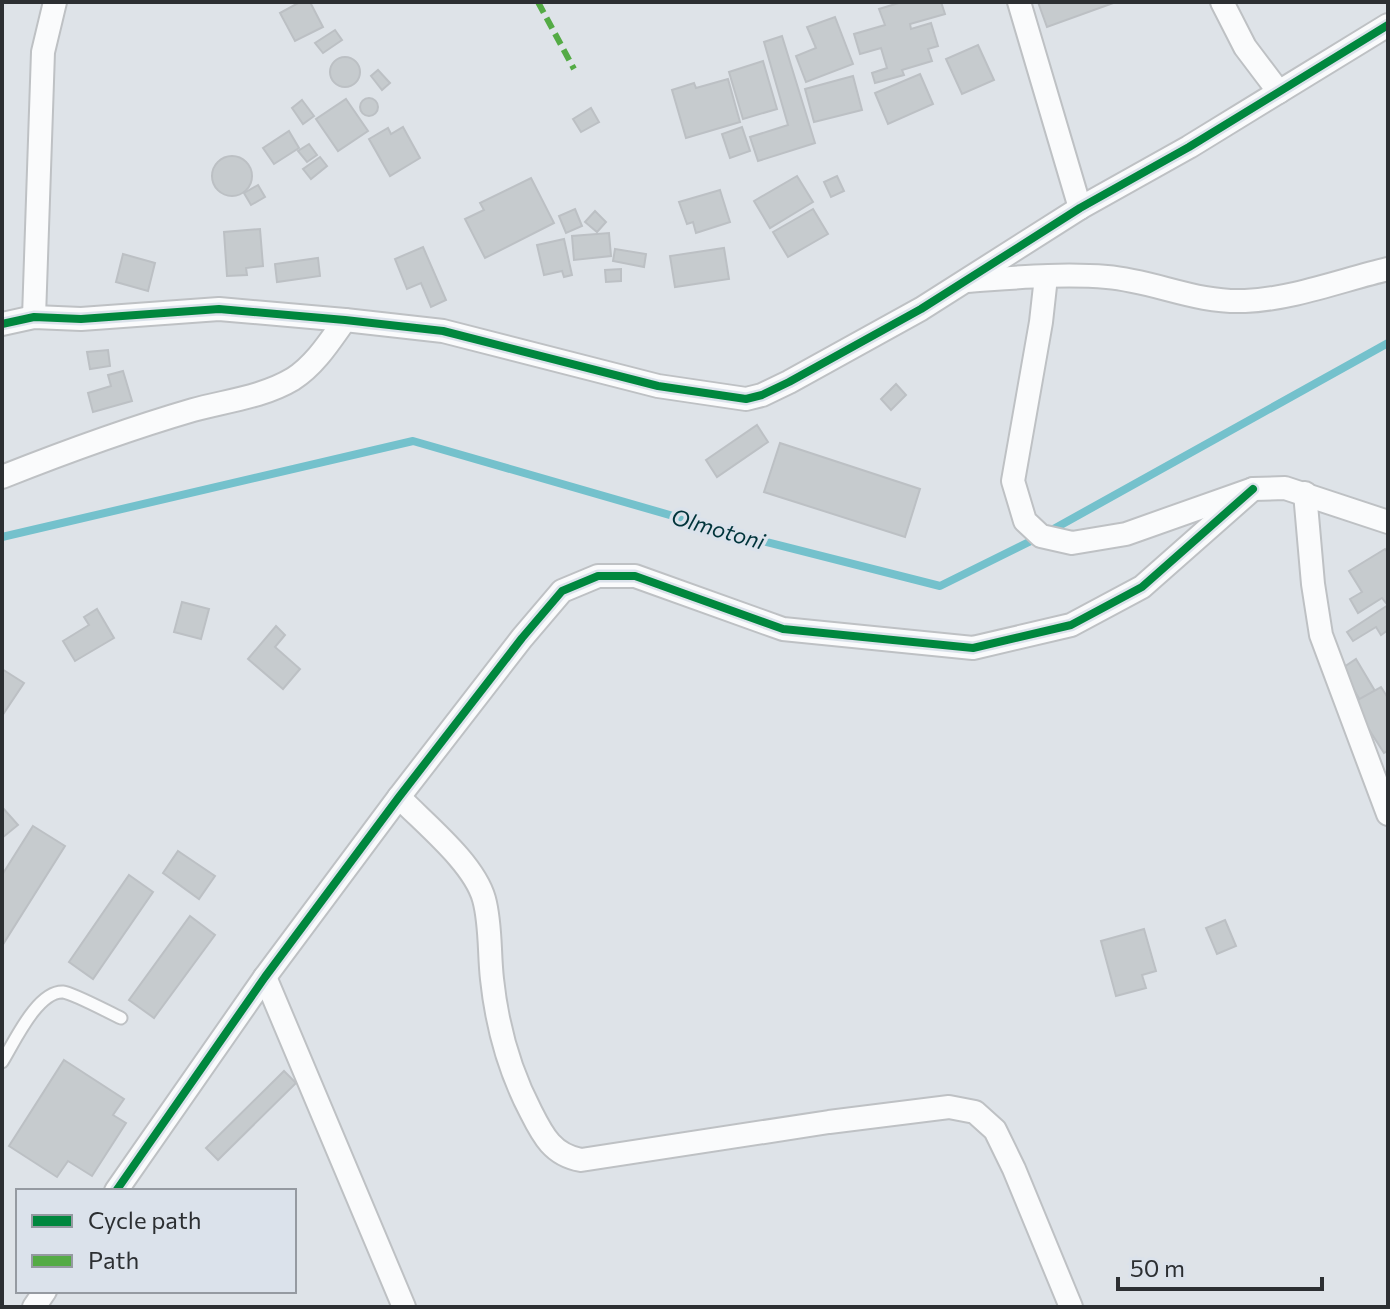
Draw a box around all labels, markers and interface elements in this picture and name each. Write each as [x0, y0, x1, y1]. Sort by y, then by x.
water label: Olmotoni [668, 502, 769, 555]
legend [16, 1189, 296, 1293]
text: Cycle path [88, 1205, 202, 1234]
scale bar [1118, 1241, 1322, 1291]
text: Path [88, 1245, 139, 1274]
text: 50 m [1130, 1253, 1185, 1282]

